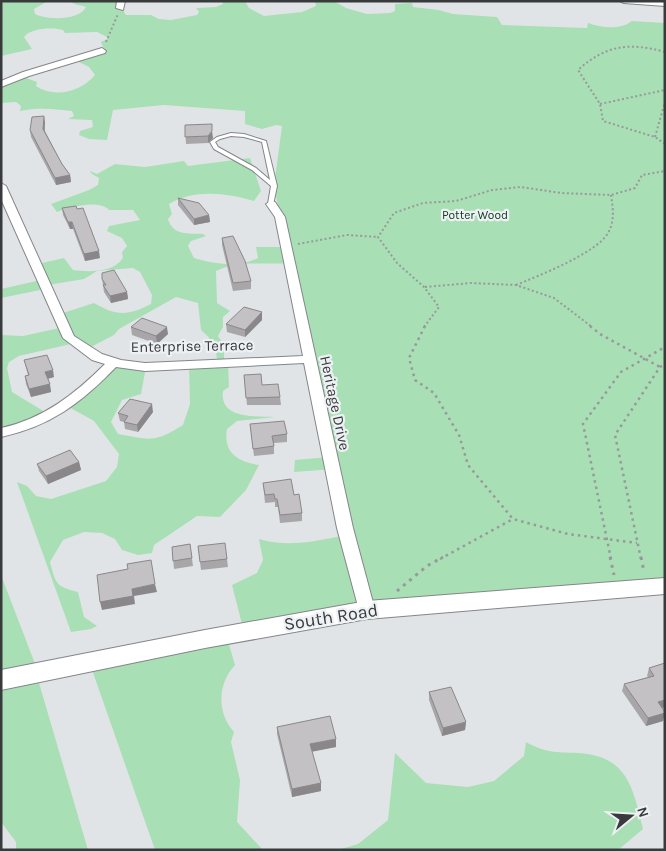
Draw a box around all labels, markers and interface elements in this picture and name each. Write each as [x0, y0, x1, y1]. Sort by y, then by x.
park label: Potter Wood [442, 208, 508, 222]
street label: Enterprise Terrace [131, 336, 253, 356]
street label: Heritage Drive [316, 354, 354, 452]
street label: South Road [282, 599, 380, 635]
north arrow [606, 791, 656, 841]
text: N [633, 805, 653, 820]

